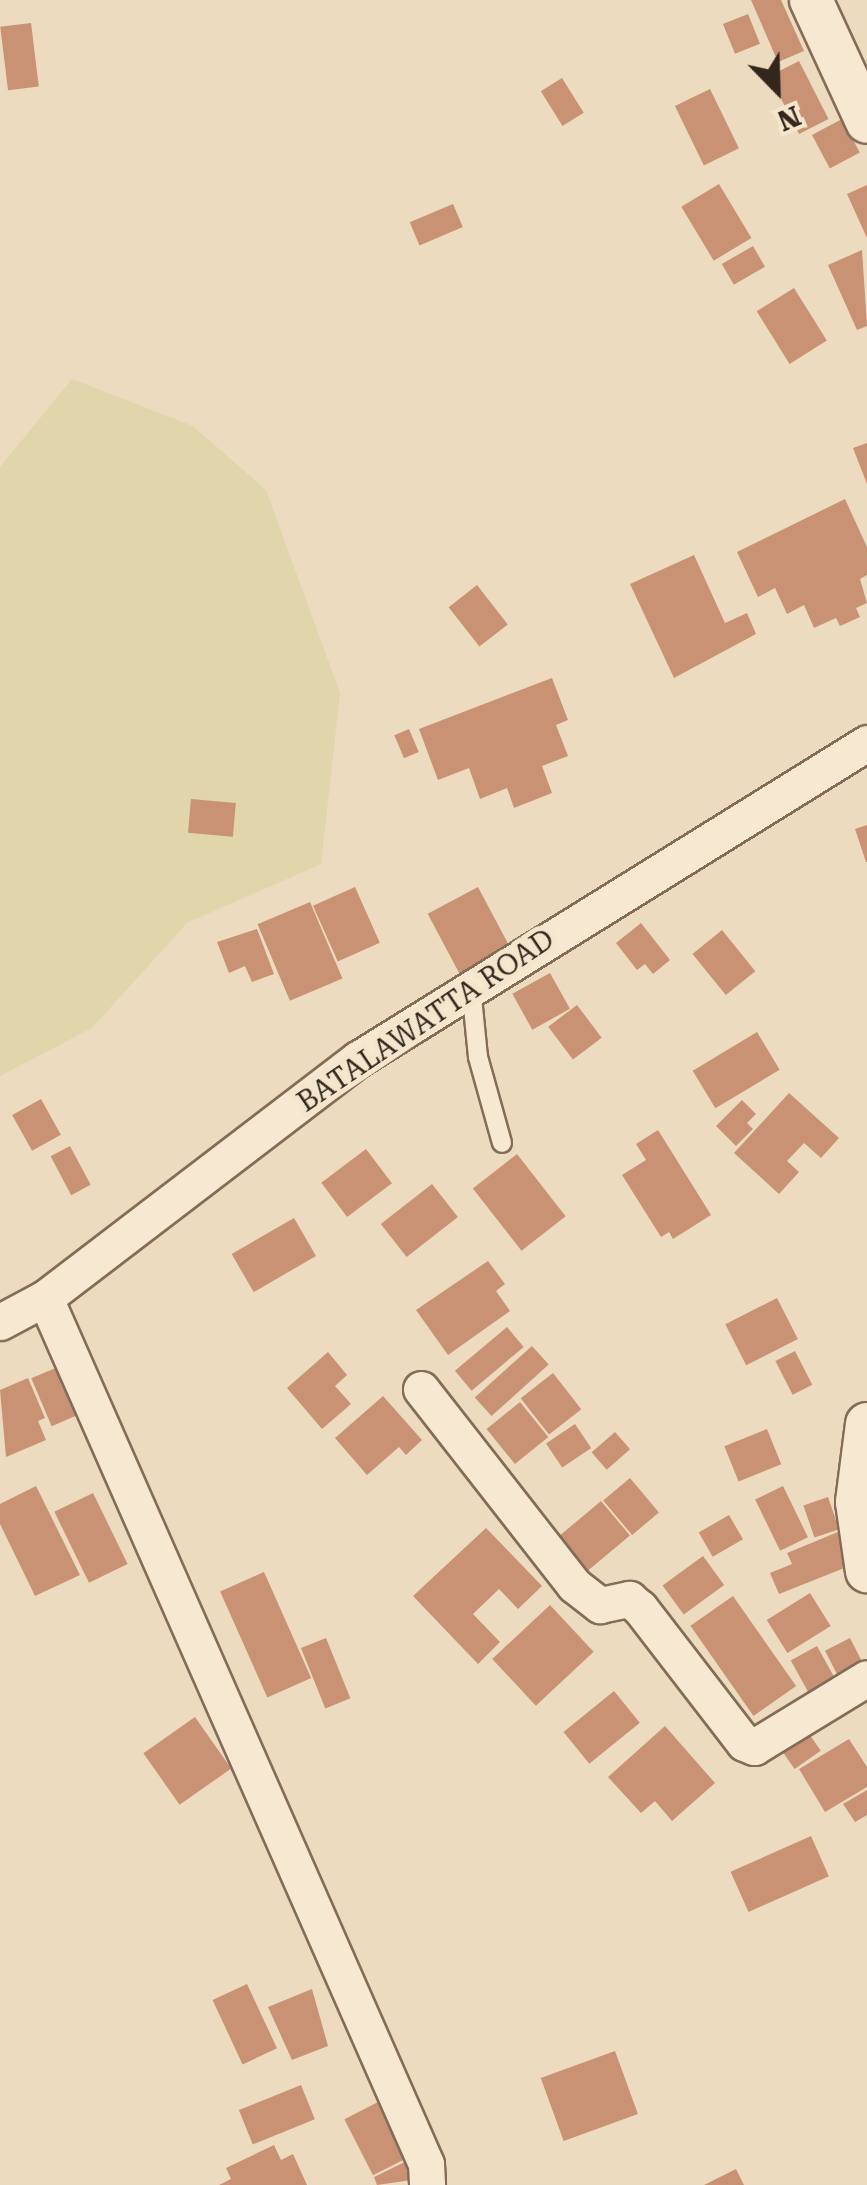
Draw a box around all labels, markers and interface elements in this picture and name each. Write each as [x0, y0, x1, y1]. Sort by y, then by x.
north arrow [727, 40, 827, 140]
text: N [773, 99, 805, 137]
street label: BATALAWATTA ROAD [291, 923, 561, 1119]

